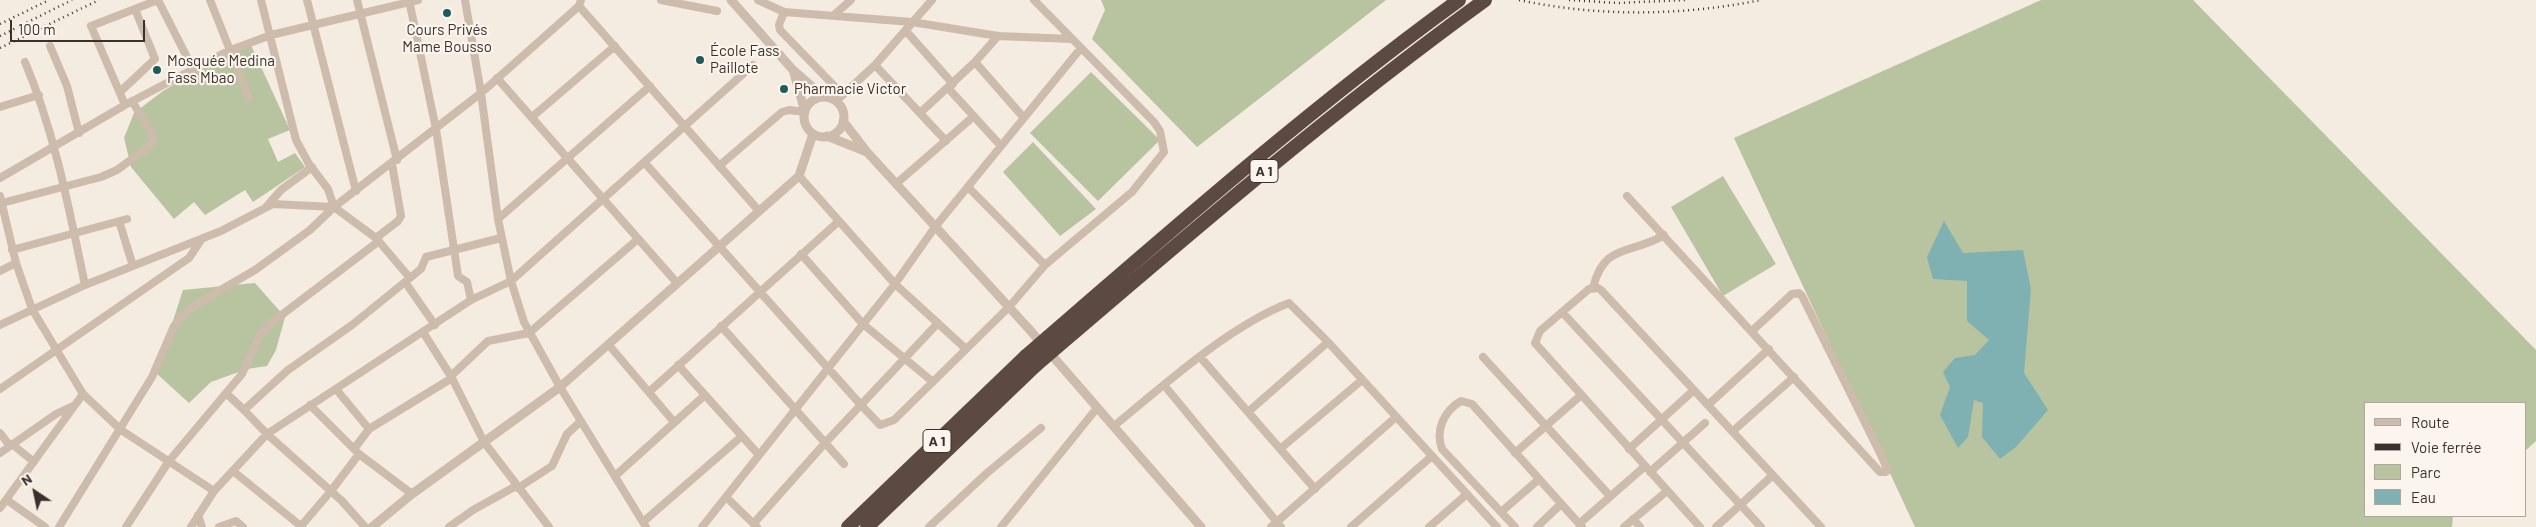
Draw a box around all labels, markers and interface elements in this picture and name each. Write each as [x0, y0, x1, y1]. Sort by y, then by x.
marker: Cours Privés Mame Bousso [441, 7, 453, 19]
scale bar [12, 10, 148, 42]
text: 100 m [18, 20, 56, 38]
place label: Cours Privés Mame Bousso [402, 21, 492, 56]
place label: École Fass Paillote [710, 42, 779, 77]
place label: Mosquée Medina Fass Mbao [167, 52, 275, 87]
marker: École Fass Paillote [694, 54, 706, 66]
marker: Mosquée Medina Fass Mbao [151, 64, 163, 76]
place label: Pharmacie Victor [794, 80, 906, 98]
marker: Pharmacie Victor [778, 83, 790, 95]
road number: A 1 [1250, 160, 1278, 182]
legend [2364, 402, 2526, 517]
text: Route [2411, 413, 2450, 431]
road number: A 1 [923, 430, 951, 452]
text: Voie ferrée [2411, 438, 2482, 456]
text: Parc [2411, 463, 2441, 481]
north arrow [10, 467, 60, 517]
text: N [18, 469, 35, 489]
text: Eau [2411, 488, 2436, 506]

